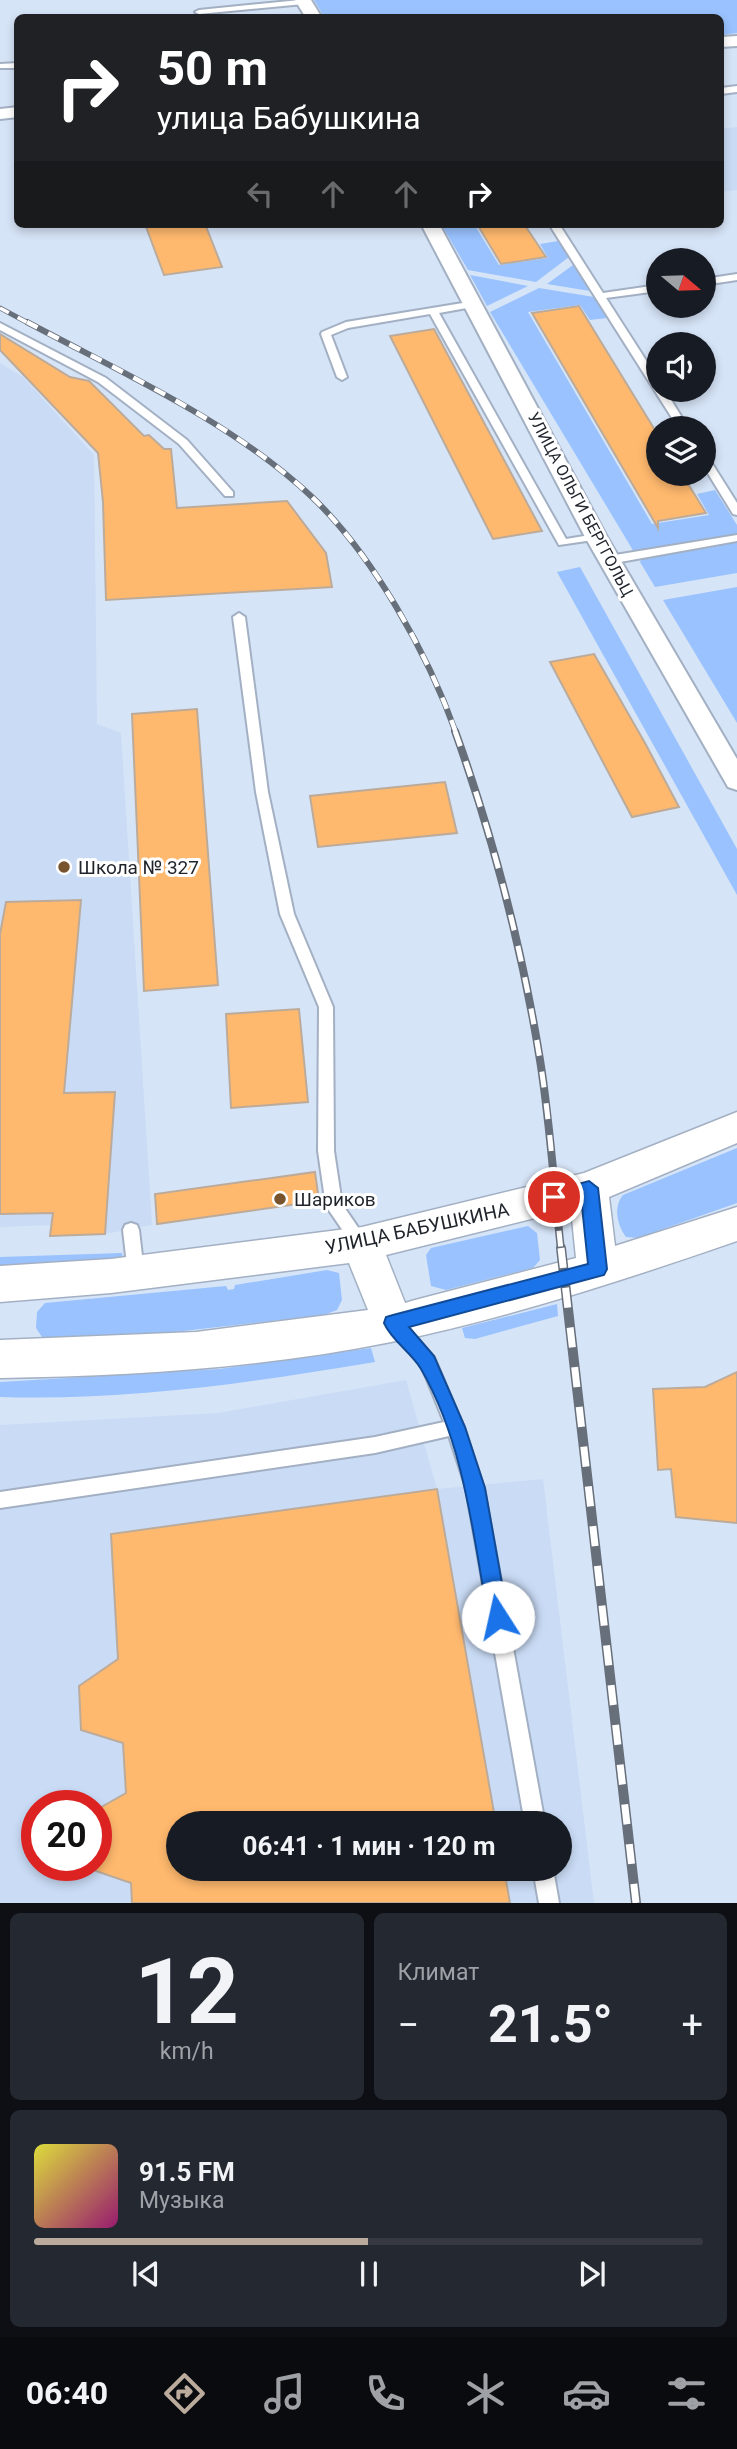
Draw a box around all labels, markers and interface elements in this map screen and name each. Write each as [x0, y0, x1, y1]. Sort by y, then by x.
text: 50 m [157, 40, 268, 97]
icon: right [42, 42, 133, 133]
text: улица Бабушкина [157, 99, 421, 137]
icon: left [241, 175, 279, 213]
icon: ahead [314, 175, 352, 213]
icon: ahead [387, 175, 425, 213]
icon: right [460, 175, 498, 213]
north arrow [646, 248, 716, 318]
map controls [646, 248, 716, 486]
button: sound [646, 332, 716, 402]
street label: УЛИЦА ОЛЬГИ БЕРГГОЛЬЦ [524, 409, 637, 600]
button: layers [646, 416, 716, 486]
place label: Школа № 327 [78, 856, 199, 879]
marker: Школа № 327 [56, 859, 72, 875]
pin [524, 1167, 584, 1227]
icon: arrive [535, 1178, 573, 1216]
place label: Шариков [294, 1188, 376, 1211]
marker: Шариков [272, 1191, 288, 1207]
street label: УЛИЦА БАБУШКИНА [323, 1198, 512, 1259]
position arrow [461, 1580, 535, 1654]
speed limit sign: 20 [21, 1790, 112, 1881]
text: 06:41 · 1 мин · 120 m [243, 1831, 495, 1861]
text: 12 [135, 1939, 239, 2045]
text: Климат [398, 1959, 479, 1986]
text: 21.5° [488, 1994, 613, 2055]
text: − [398, 2003, 419, 2047]
text: + [681, 2003, 703, 2047]
text: km/h [160, 2038, 214, 2065]
text: 91.5 FM [139, 2157, 235, 2187]
text: Музыка [139, 2187, 224, 2214]
icon: previous [127, 2255, 165, 2293]
icon: pause [350, 2255, 388, 2293]
icon: next [573, 2255, 611, 2293]
icon: directions [160, 2369, 209, 2418]
icon: music [260, 2369, 309, 2418]
icon: phone [361, 2369, 410, 2418]
icon: climate [461, 2369, 510, 2418]
icon: car [562, 2369, 611, 2418]
icon: filters [662, 2369, 711, 2418]
text: 06:40 [26, 2374, 108, 2412]

